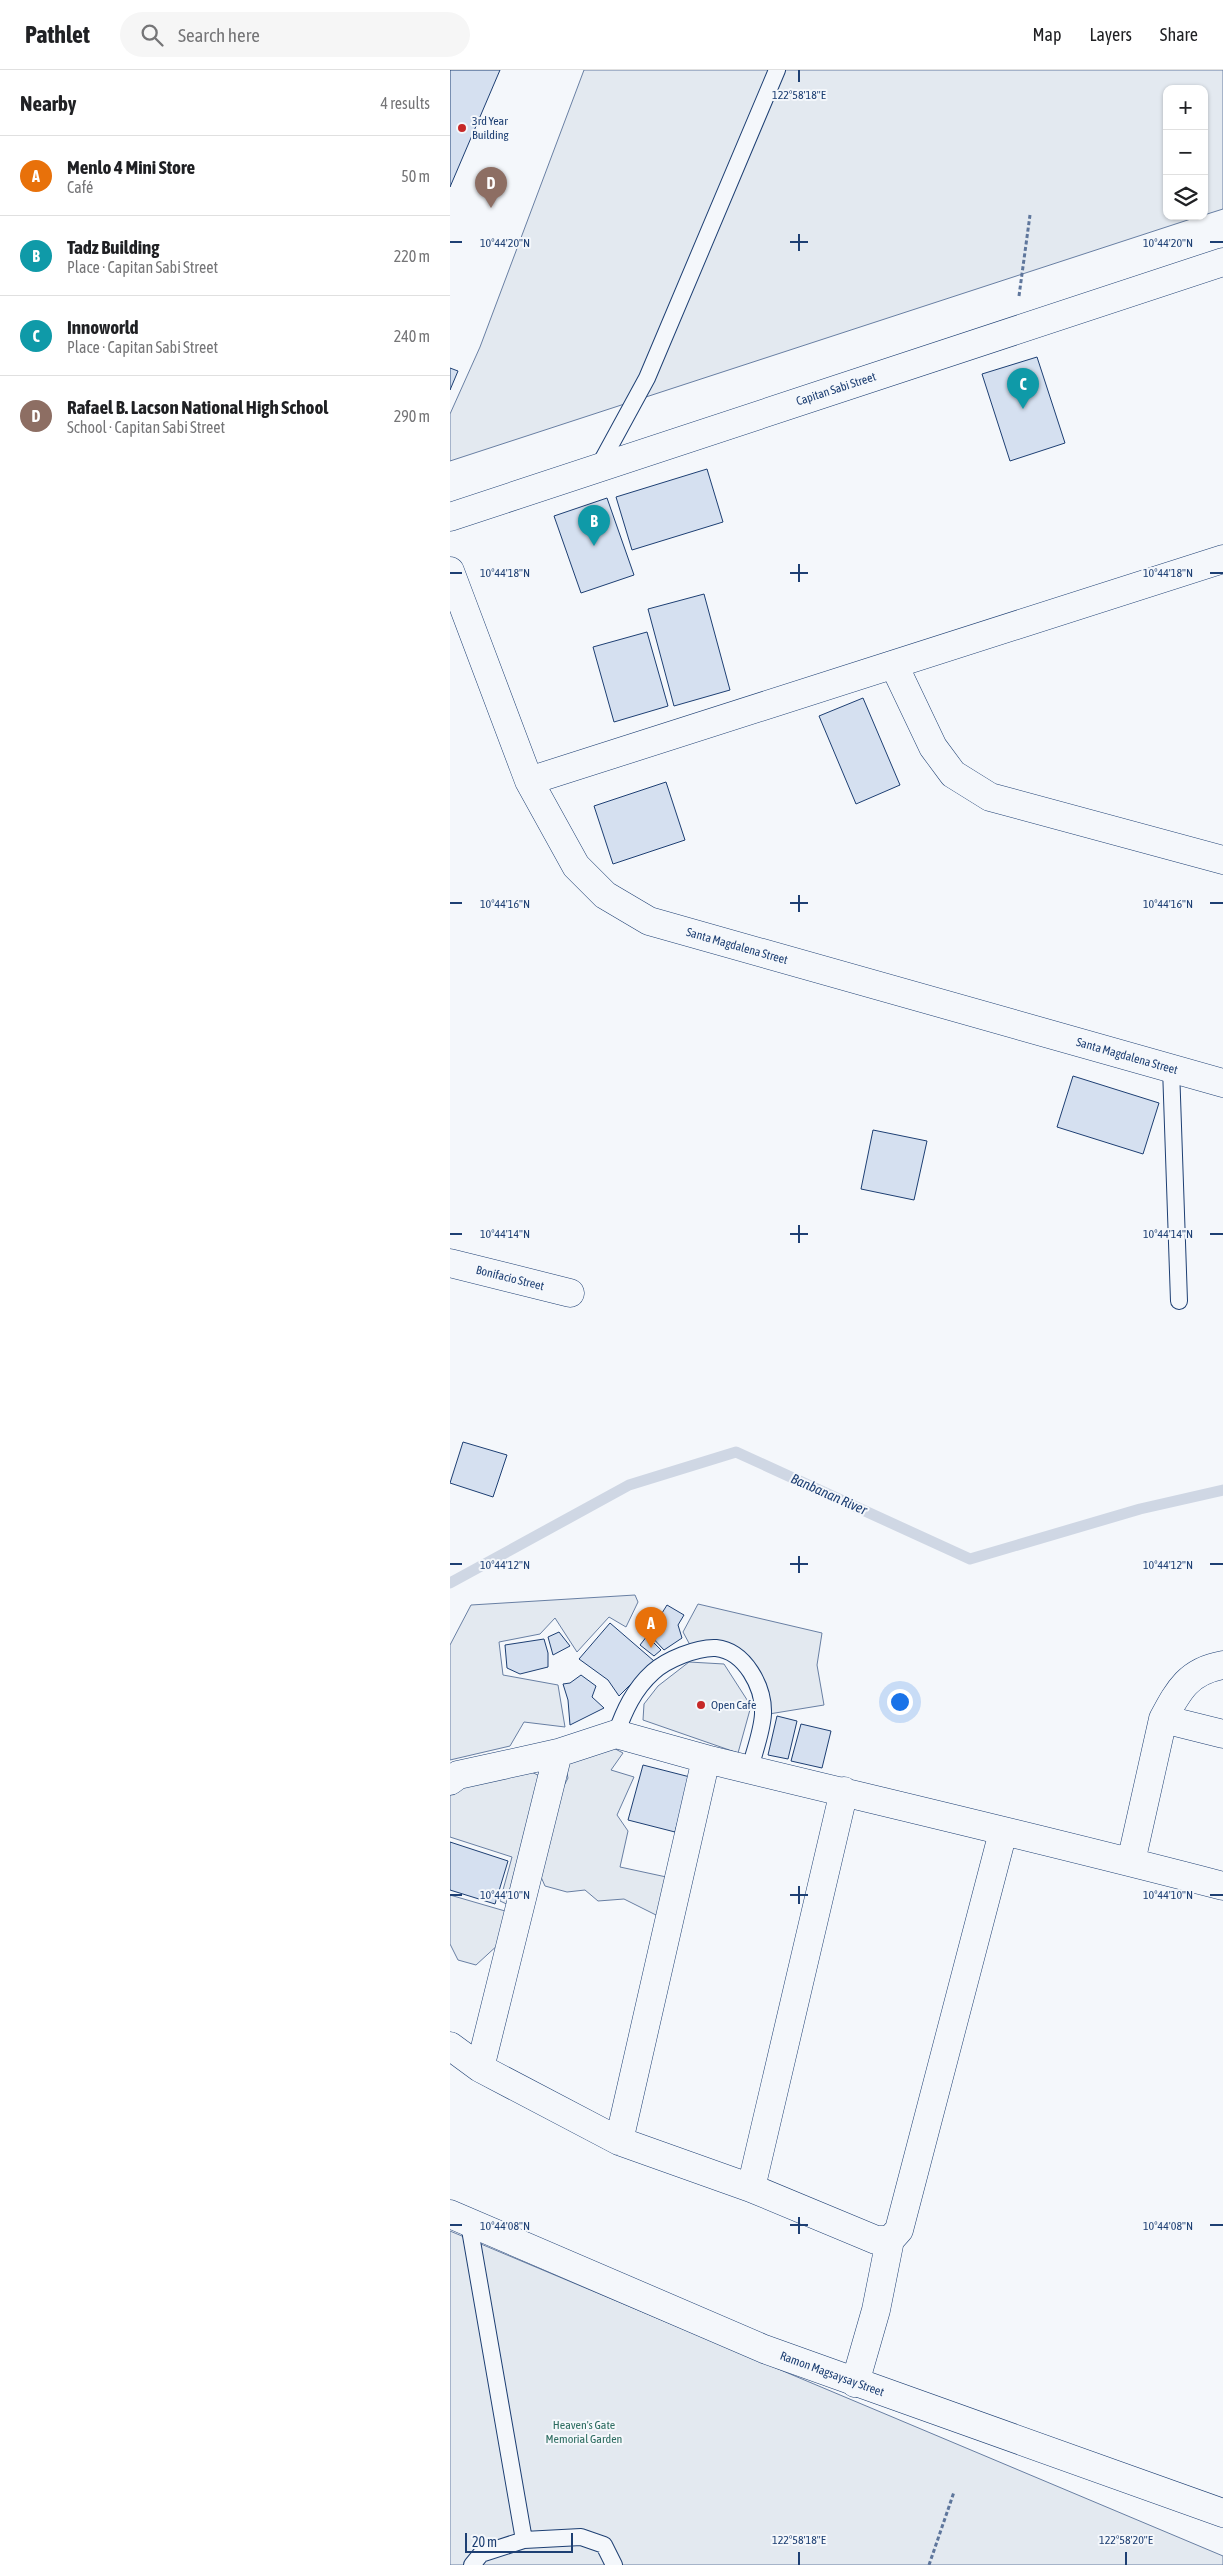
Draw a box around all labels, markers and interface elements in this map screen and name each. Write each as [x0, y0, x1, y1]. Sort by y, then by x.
search box [120, 12, 470, 57]
text: Pathlet [25, 21, 90, 48]
icon: search [138, 21, 166, 49]
text: Search here [178, 24, 260, 46]
text: Map [1032, 24, 1061, 45]
text: Layers [1089, 24, 1132, 45]
text: Share [1160, 24, 1198, 45]
map controls [1163, 85, 1208, 220]
button: + [1163, 85, 1208, 130]
text: 122°58'18"E [772, 88, 826, 102]
text: Nearby [20, 91, 76, 115]
text: 4 results [380, 94, 430, 112]
place label: 3rd Year Building [472, 114, 510, 142]
marker: 3rd Year Building [456, 122, 468, 134]
button: − [1163, 130, 1208, 175]
text: Menlo 4 Mini Store [67, 156, 195, 178]
text: A [32, 167, 40, 185]
text: 50 m [401, 167, 430, 185]
pin: D [475, 167, 507, 208]
button: layers [1163, 175, 1208, 220]
text: Café [67, 178, 93, 196]
text: Tadz Building [67, 236, 159, 258]
text: 10°44'20"N [480, 236, 530, 250]
text: 10°44'20"N [1143, 236, 1193, 250]
text: B [32, 247, 40, 265]
text: 220 m [394, 247, 430, 265]
text: Place · Capitan Sabi Street [67, 258, 218, 276]
text: Innoworld [67, 316, 139, 338]
text: C [32, 327, 40, 345]
text: 240 m [394, 327, 430, 345]
text: Place · Capitan Sabi Street [67, 338, 218, 356]
pin: C [1007, 368, 1039, 409]
street label: Capitan Sabi Street [794, 369, 878, 408]
text: Rafael B. Lacson National High School [67, 396, 328, 418]
text: D [32, 407, 40, 425]
text: 290 m [394, 407, 430, 425]
text: School · Capitan Sabi Street [67, 418, 225, 436]
pin: B [578, 505, 610, 546]
text: 10°44'18"N [480, 566, 530, 580]
text: 10°44'18"N [1143, 566, 1193, 580]
text: 10°44'16"N [480, 897, 530, 911]
text: 10°44'16"N [1143, 897, 1193, 911]
street label: Santa Magdalena Street [685, 925, 790, 967]
street label: Santa Magdalena Street [1075, 1035, 1180, 1077]
text: 10°44'14"N [480, 1227, 530, 1241]
text: 10°44'14"N [1143, 1227, 1193, 1241]
street label: Bonifacio Street [475, 1263, 546, 1293]
water label: Banbanan River [789, 1470, 870, 1518]
text: 10°44'12"N [480, 1558, 530, 1572]
text: 10°44'12"N [1143, 1558, 1193, 1572]
pin: A [635, 1607, 667, 1648]
your location [887, 1689, 913, 1715]
place label: Open Cafe [711, 1698, 756, 1712]
marker: Open Cafe [695, 1699, 707, 1711]
text: 10°44'10"N [480, 1888, 530, 1902]
text: 10°44'10"N [1143, 1888, 1193, 1902]
text: 10°44'08"N [480, 2219, 530, 2233]
text: 10°44'08"N [1143, 2219, 1193, 2233]
street label: Ramon Magsaysay Street [778, 2349, 886, 2400]
park label: Heaven's Gate Memorial Garden [546, 2418, 622, 2446]
scale bar [465, 2530, 572, 2553]
text: 122°58'18"E [772, 2533, 826, 2547]
text: 122°58'20"E [1099, 2533, 1153, 2547]
text: 20 m [472, 2534, 497, 2550]

